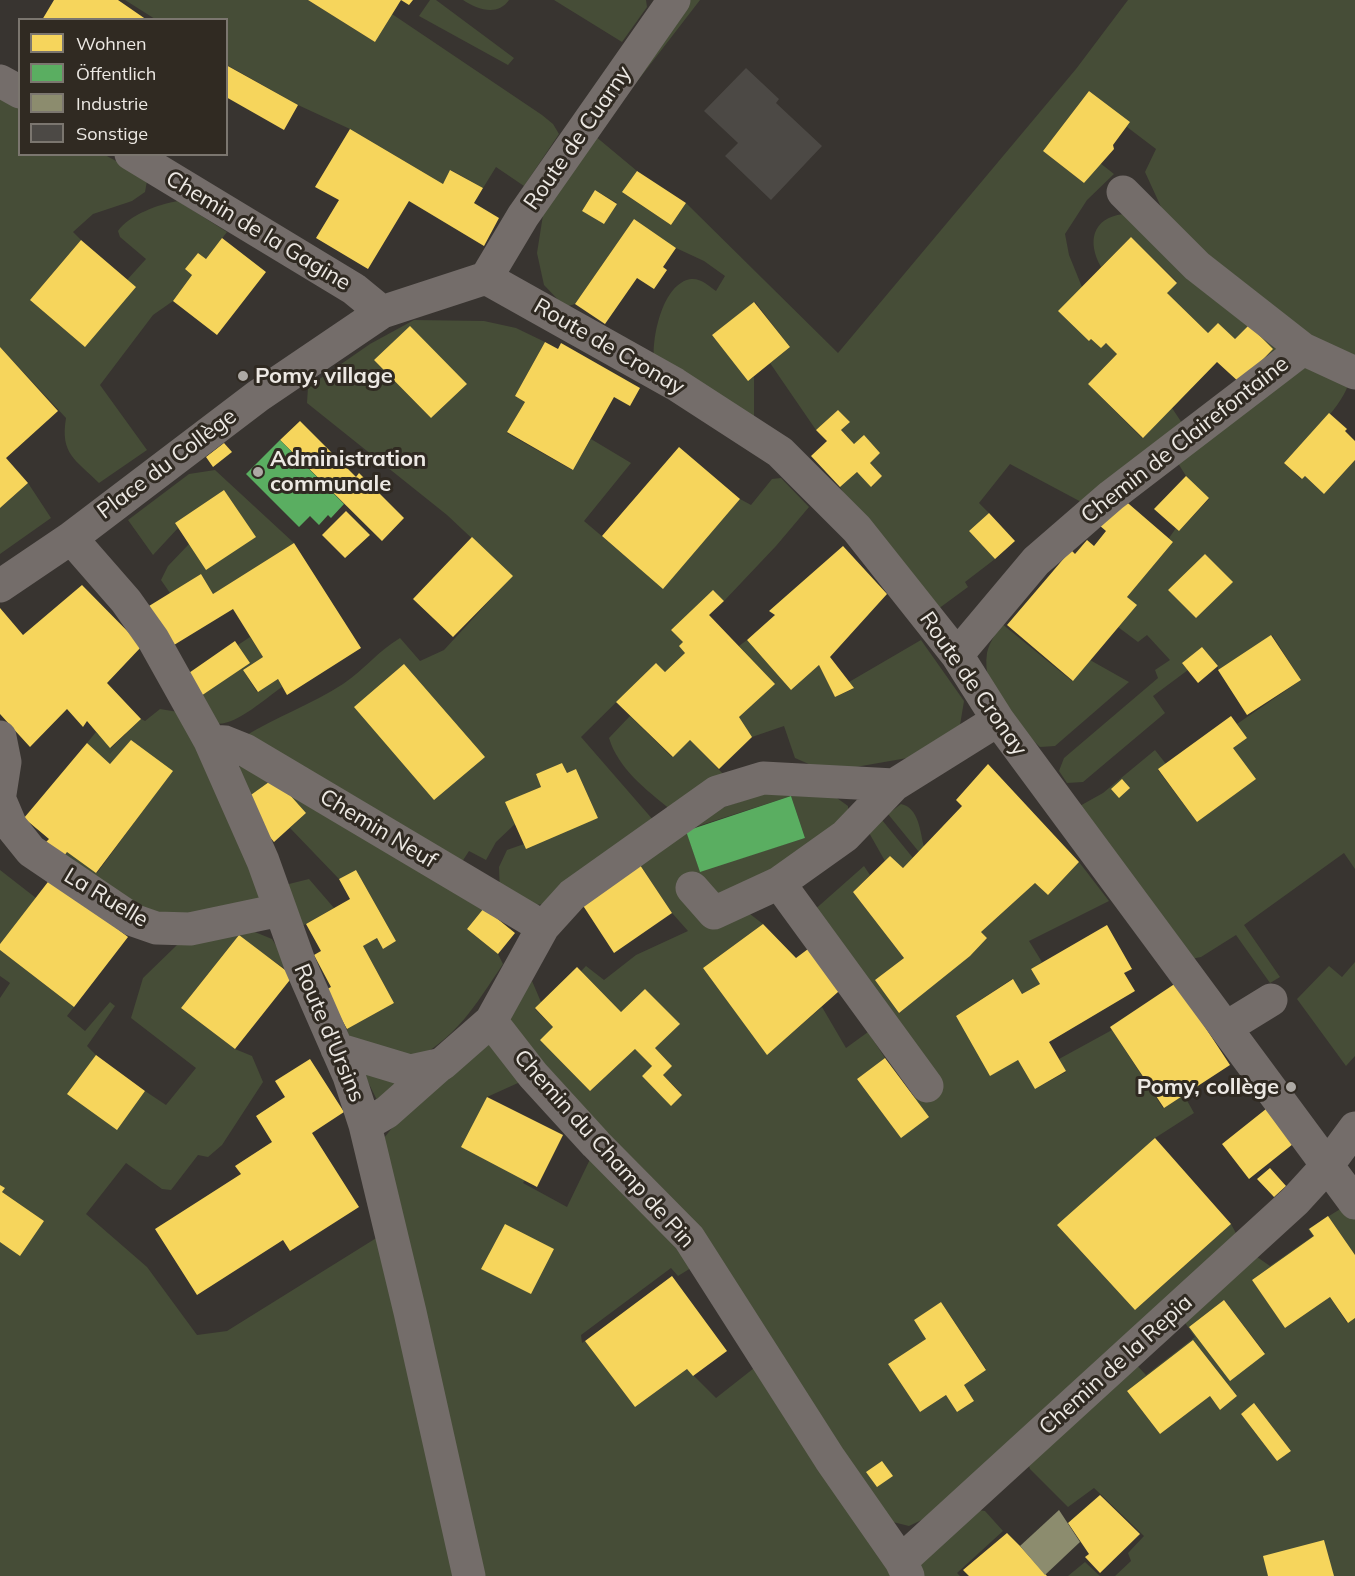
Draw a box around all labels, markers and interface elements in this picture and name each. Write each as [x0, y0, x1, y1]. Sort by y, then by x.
legend [18, 18, 228, 156]
text: Wohnen [76, 32, 147, 55]
street label: Route de Cuarny [519, 61, 637, 215]
text: Öffentlich [76, 62, 156, 85]
text: Industrie [76, 92, 148, 115]
text: Sonstige [76, 122, 148, 145]
street label: Chemin de la Gagine [161, 165, 355, 297]
street label: Route de Cronay [529, 293, 689, 401]
street label: Chemin de Clairefontaine [1076, 351, 1294, 529]
place label: Pomy, village [255, 363, 393, 389]
marker: Pomy, village [236, 369, 250, 383]
street label: Place du Collège [92, 403, 242, 525]
place label: Administration communale [270, 446, 426, 498]
marker: Administration communale [251, 465, 265, 479]
street label: Route de Cronay [914, 607, 1032, 761]
street label: Chemin Neuf [315, 784, 441, 874]
street label: La Ruelle [59, 863, 153, 933]
street label: Route d'Ursins [288, 960, 370, 1106]
street label: Chemin du Champ de Pin [508, 1044, 700, 1254]
place label: Pomy, collège [1137, 1074, 1279, 1100]
marker: Pomy, collège [1284, 1080, 1298, 1094]
street label: Chemin de la Repia [1034, 1289, 1198, 1441]

